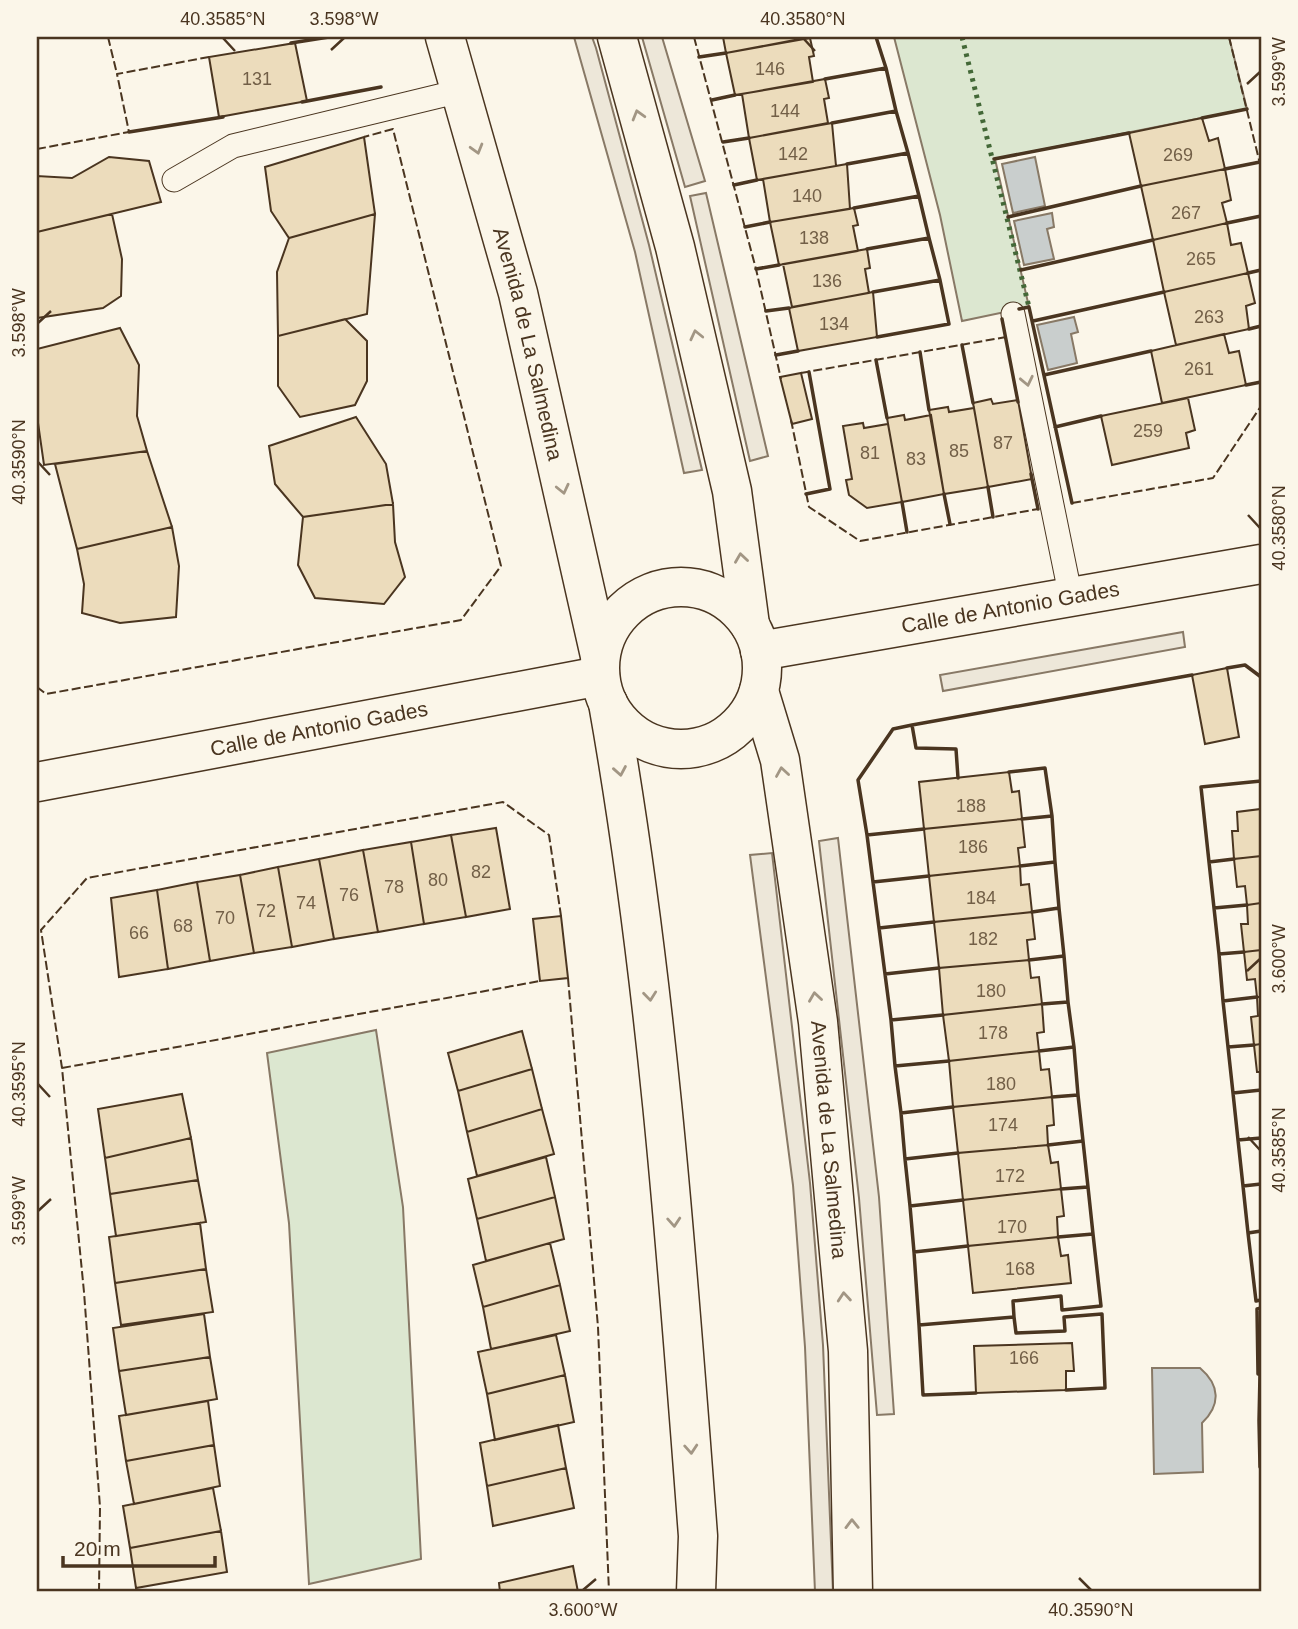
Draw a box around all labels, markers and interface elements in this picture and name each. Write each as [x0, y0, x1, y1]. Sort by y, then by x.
text: 40.3585°N [180, 9, 266, 29]
text: 3.598°W [309, 9, 379, 29]
text: 40.3580°N [760, 9, 846, 29]
text: 3.599°W [1269, 37, 1289, 107]
house number: 146 [755, 59, 785, 79]
house number: 131 [242, 69, 272, 89]
house number: 144 [770, 101, 800, 121]
one-way arrow [632, 109, 647, 121]
one-way arrow [468, 143, 483, 155]
house number: 142 [778, 144, 808, 164]
house number: 269 [1163, 145, 1193, 165]
house number: 140 [792, 186, 822, 206]
house number: 267 [1171, 203, 1201, 223]
street label: Avenida de La Salmedina [489, 225, 568, 463]
house number: 138 [799, 228, 829, 248]
house number: 265 [1186, 249, 1216, 269]
house number: 136 [812, 271, 842, 291]
text: 3.598°W [9, 288, 29, 358]
house number: 263 [1194, 307, 1224, 327]
house number: 134 [819, 314, 849, 334]
one-way arrow [689, 329, 704, 341]
house number: 261 [1184, 359, 1214, 379]
one-way arrow [1018, 375, 1033, 387]
text: 40.3590°N [9, 419, 29, 505]
house number: 259 [1133, 421, 1163, 441]
house number: 87 [993, 433, 1013, 453]
house number: 85 [949, 441, 969, 461]
house number: 81 [860, 443, 880, 463]
house number: 83 [906, 449, 926, 469]
one-way arrow [554, 483, 569, 495]
text: 40.3580°N [1269, 485, 1289, 571]
one-way arrow [733, 552, 748, 564]
street label: Calle de Antonio Gades [899, 577, 1121, 637]
street label: Calle de Antonio Gades [208, 697, 430, 760]
one-way arrow [612, 765, 627, 777]
one-way arrow [775, 766, 790, 778]
house number: 188 [956, 796, 986, 816]
house number: 186 [958, 837, 988, 857]
house number: 82 [471, 862, 491, 882]
house number: 80 [428, 870, 448, 890]
house number: 78 [384, 877, 404, 897]
house number: 76 [339, 885, 359, 905]
house number: 184 [966, 888, 996, 908]
house number: 74 [296, 893, 316, 913]
house number: 72 [256, 901, 276, 921]
house number: 70 [215, 908, 235, 928]
house number: 68 [173, 916, 193, 936]
house number: 66 [129, 923, 149, 943]
text: 3.600°W [1269, 924, 1289, 994]
house number: 182 [968, 929, 998, 949]
house number: 180 [976, 981, 1006, 1001]
one-way arrow [643, 990, 658, 1002]
one-way arrow [807, 991, 822, 1003]
street label: Avenida de La Salmedina [807, 1019, 852, 1260]
house number: 178 [978, 1023, 1008, 1043]
text: 40.3595°N [9, 1041, 29, 1127]
house number: 180 [986, 1074, 1016, 1094]
text: 40.3585°N [1269, 1107, 1289, 1193]
house number: 174 [988, 1115, 1018, 1135]
house number: 172 [995, 1166, 1025, 1186]
text: 3.599°W [9, 1176, 29, 1246]
one-way arrow [666, 1217, 681, 1228]
house number: 170 [997, 1217, 1027, 1237]
house number: 168 [1005, 1259, 1035, 1279]
one-way arrow [837, 1291, 852, 1302]
house number: 166 [1009, 1348, 1039, 1368]
one-way arrow [683, 1444, 698, 1455]
one-way arrow [844, 1518, 860, 1529]
scale bar [63, 1524, 215, 1568]
text: 20 m [74, 1537, 121, 1560]
text: 3.600°W [548, 1600, 618, 1620]
text: 40.3590°N [1048, 1600, 1134, 1620]

